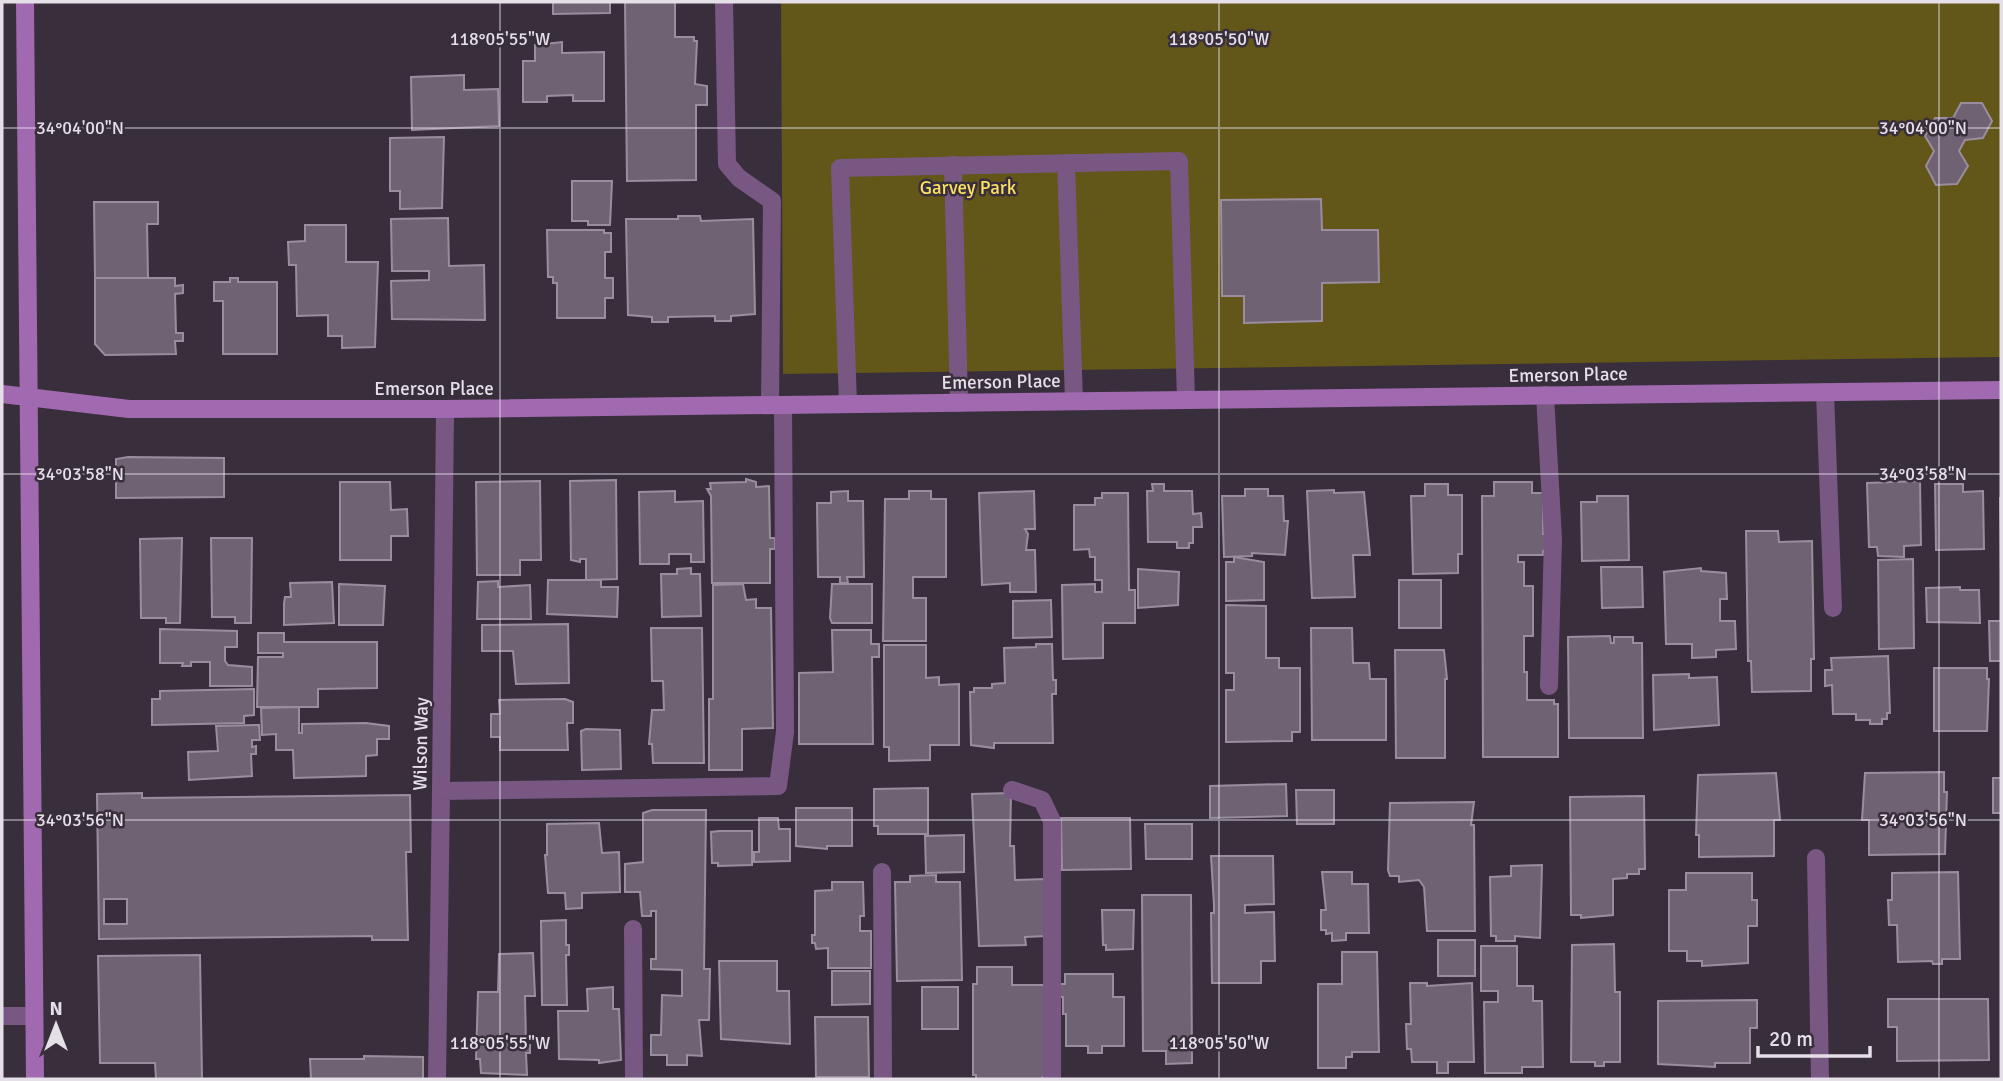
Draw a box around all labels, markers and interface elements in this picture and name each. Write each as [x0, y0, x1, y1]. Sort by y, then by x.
text: 118°05'55"W [450, 28, 550, 50]
text: 118°05'50"W [1169, 28, 1269, 50]
text: 34°04'00"N [36, 117, 124, 139]
text: 34°04'00"N [1879, 117, 1967, 139]
park label: Garvey Park [920, 176, 1017, 200]
street label: Emerson Place [1508, 362, 1628, 388]
street label: Emerson Place [941, 369, 1061, 395]
street label: Emerson Place [374, 377, 494, 401]
text: 34°03'58"N [36, 463, 124, 485]
text: 34°03'58"N [1879, 463, 1967, 485]
street label: Wilson Way [408, 697, 434, 791]
text: 34°03'56"N [36, 809, 124, 831]
text: 34°03'56"N [1879, 809, 1967, 831]
north arrow [21, 990, 91, 1060]
text: N [49, 997, 63, 1021]
scale bar [1758, 1014, 1870, 1058]
text: 20 m [1769, 1026, 1813, 1052]
text: 118°05'55"W [450, 1032, 550, 1054]
text: 118°05'50"W [1169, 1032, 1269, 1054]

